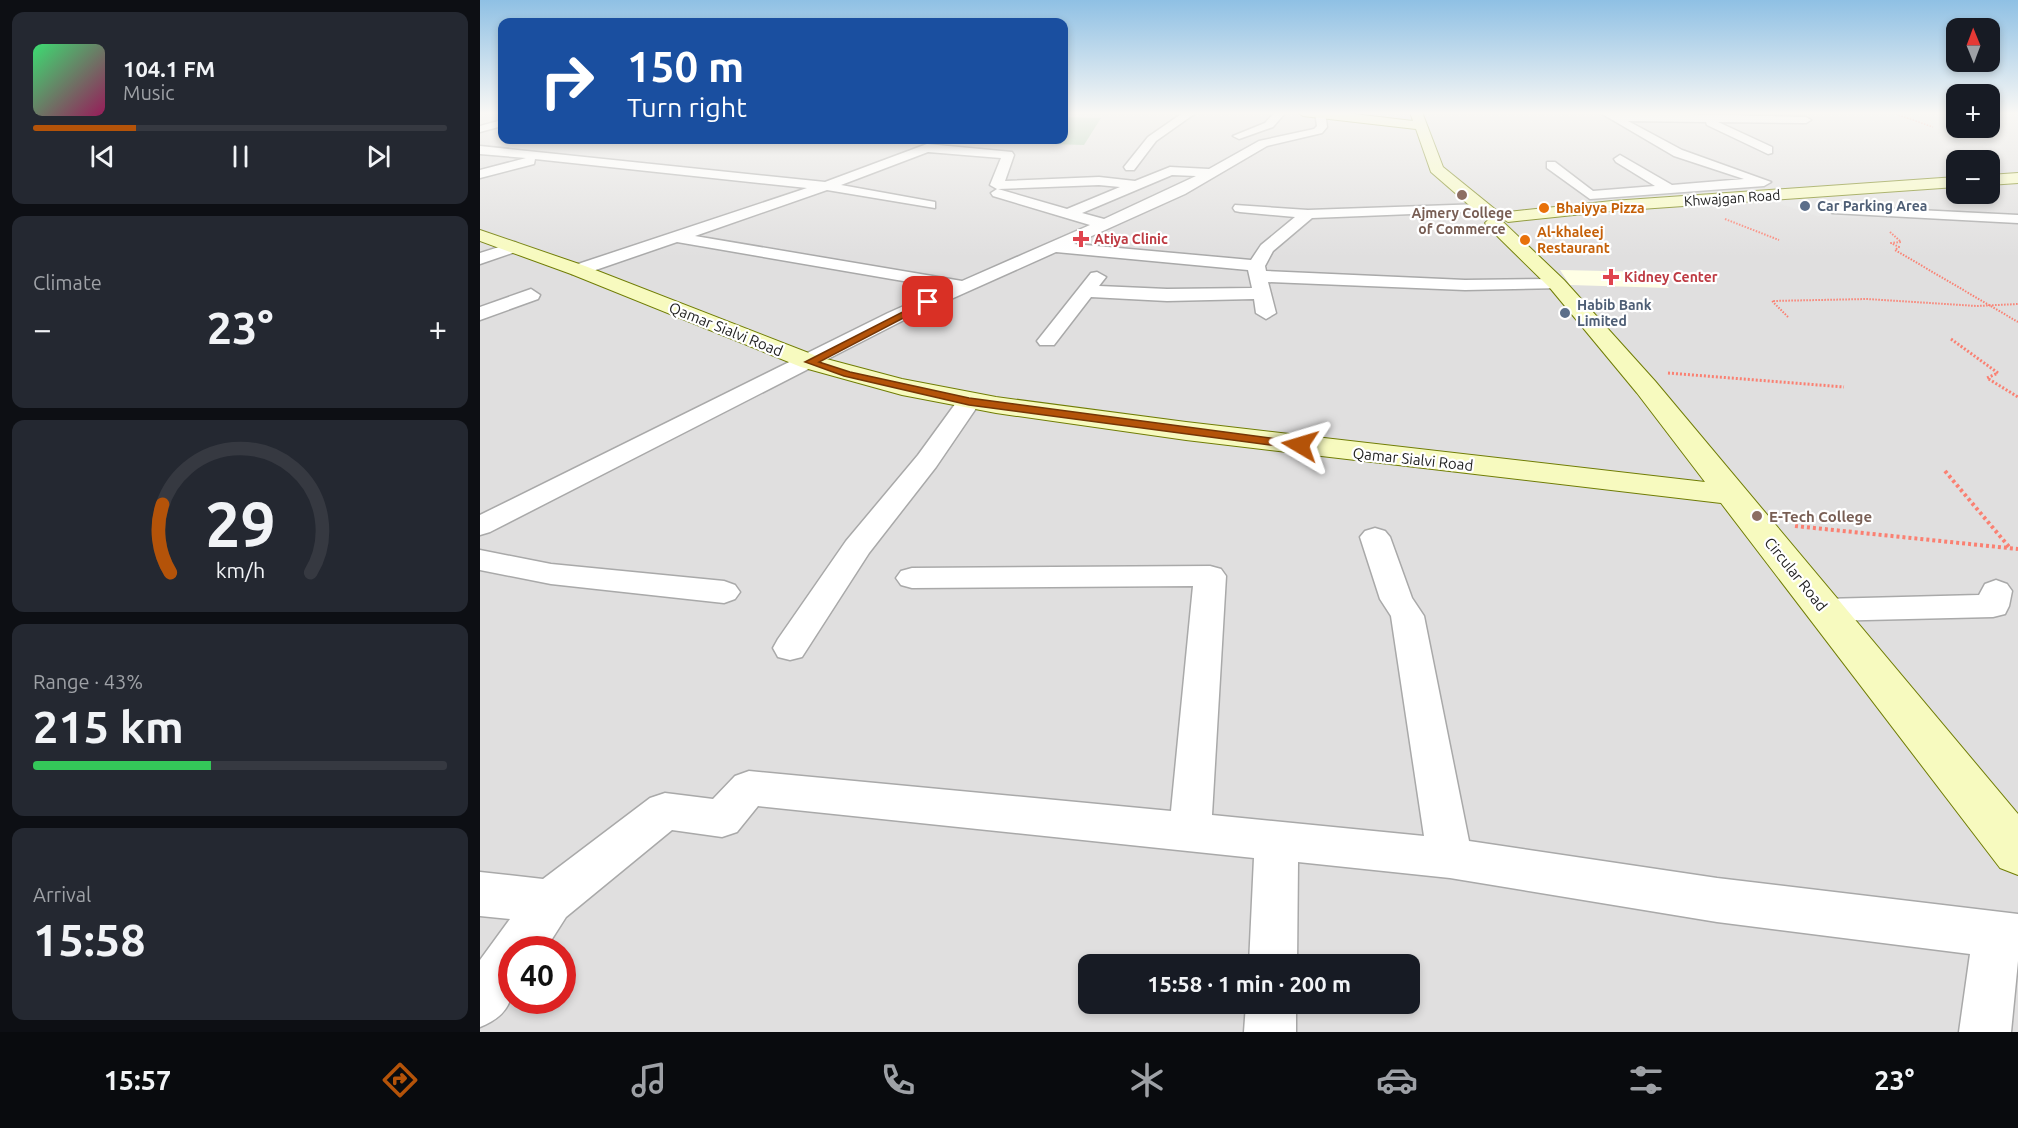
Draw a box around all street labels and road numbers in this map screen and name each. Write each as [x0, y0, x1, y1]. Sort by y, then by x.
street label: Khwajgan Road [1683, 187, 1781, 209]
street label: Qamar Sialvi Road [667, 298, 785, 360]
street label: Qamar Sialvi Road [1352, 444, 1474, 474]
street label: Circular Road [1761, 534, 1831, 614]

